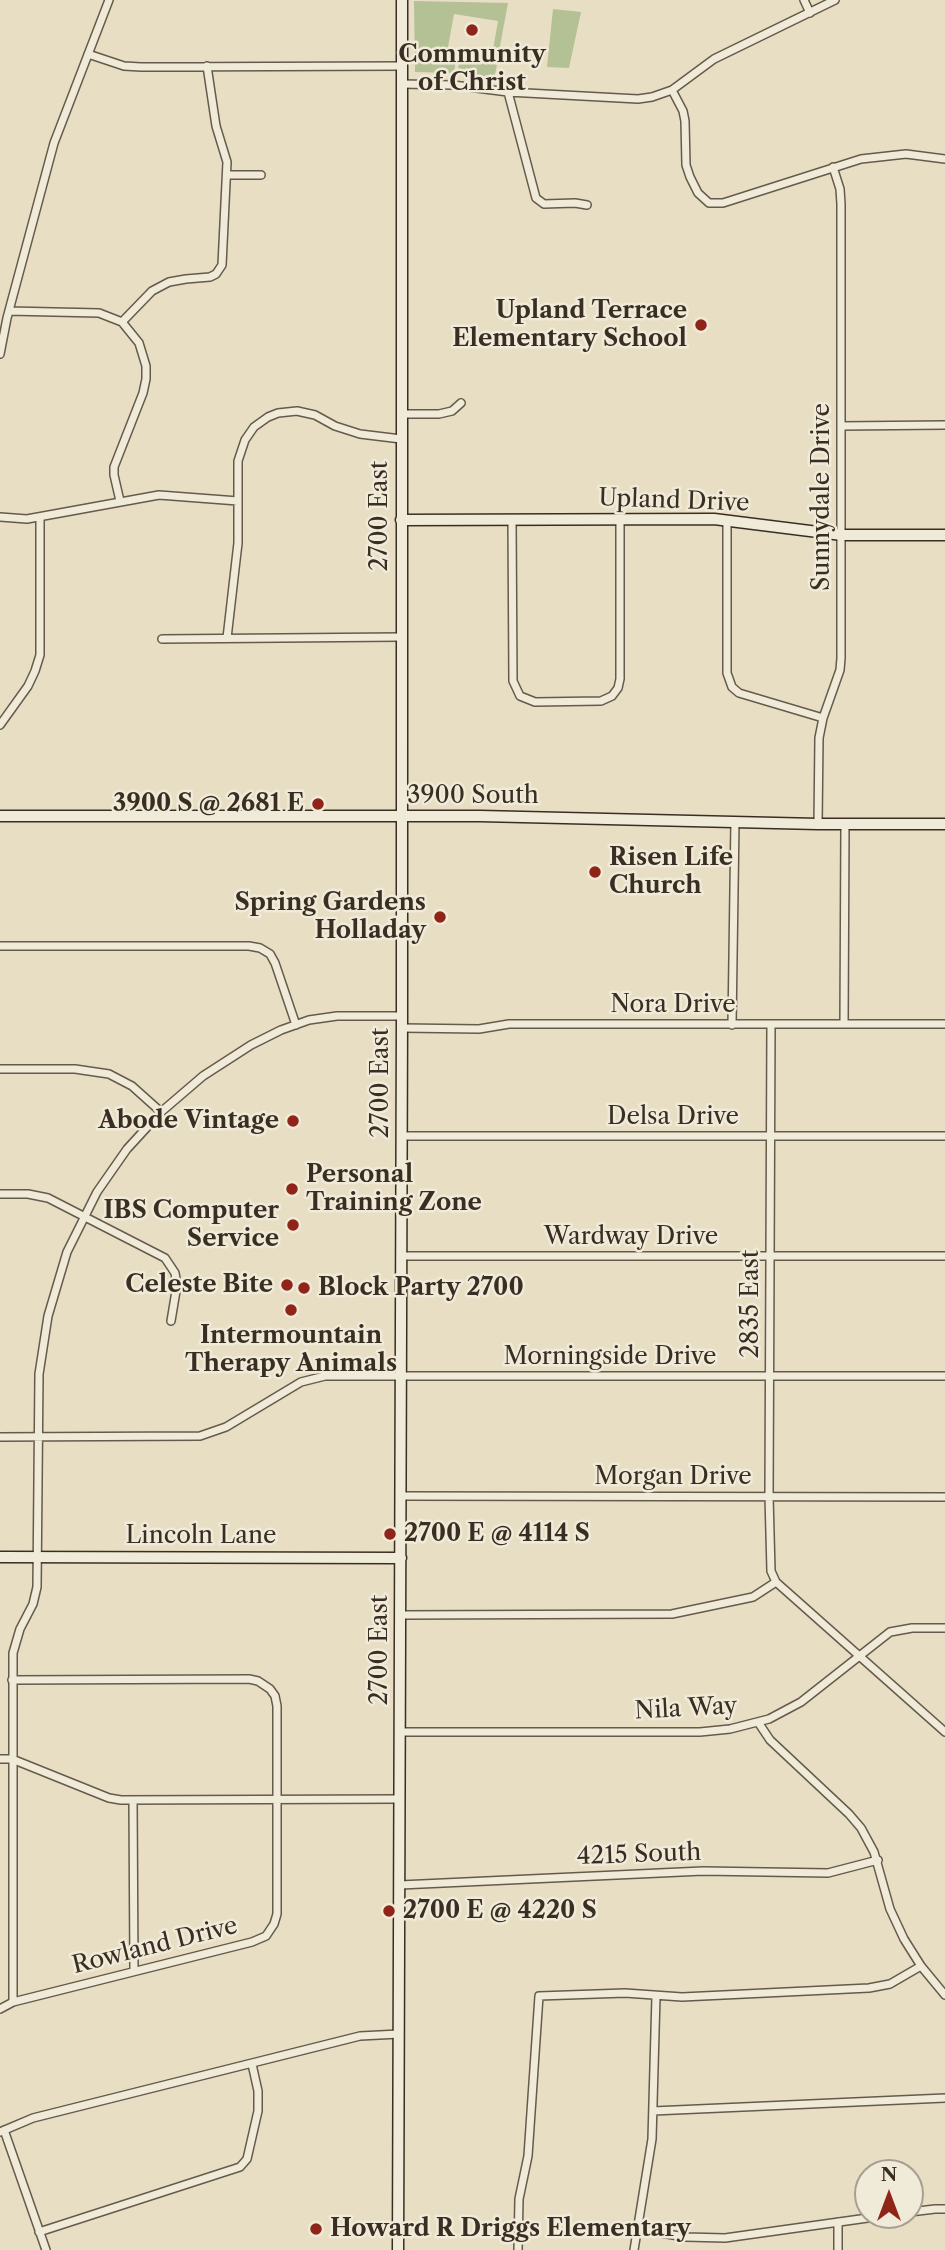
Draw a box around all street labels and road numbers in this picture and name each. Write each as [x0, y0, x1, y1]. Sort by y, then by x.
street label: Sunnydale Drive [808, 403, 836, 591]
street label: 2700 East [366, 461, 394, 571]
street label: Upland Drive [598, 484, 750, 518]
street label: 3900 South [407, 782, 539, 810]
street label: Nora Drive [610, 991, 736, 1019]
street label: 2700 East [367, 1028, 395, 1138]
street label: Delsa Drive [607, 1103, 739, 1131]
street label: Wardway Drive [544, 1223, 718, 1251]
street label: 2835 East [737, 1250, 765, 1358]
street label: Morningside Drive [503, 1343, 717, 1371]
street label: Morgan Drive [594, 1463, 752, 1491]
street label: Lincoln Lane [126, 1522, 276, 1550]
street label: 2700 East [366, 1595, 394, 1705]
street label: Nila Way [634, 1692, 738, 1726]
street label: 4215 South [576, 1838, 702, 1872]
street label: Rowland Drive [69, 1912, 241, 1980]

